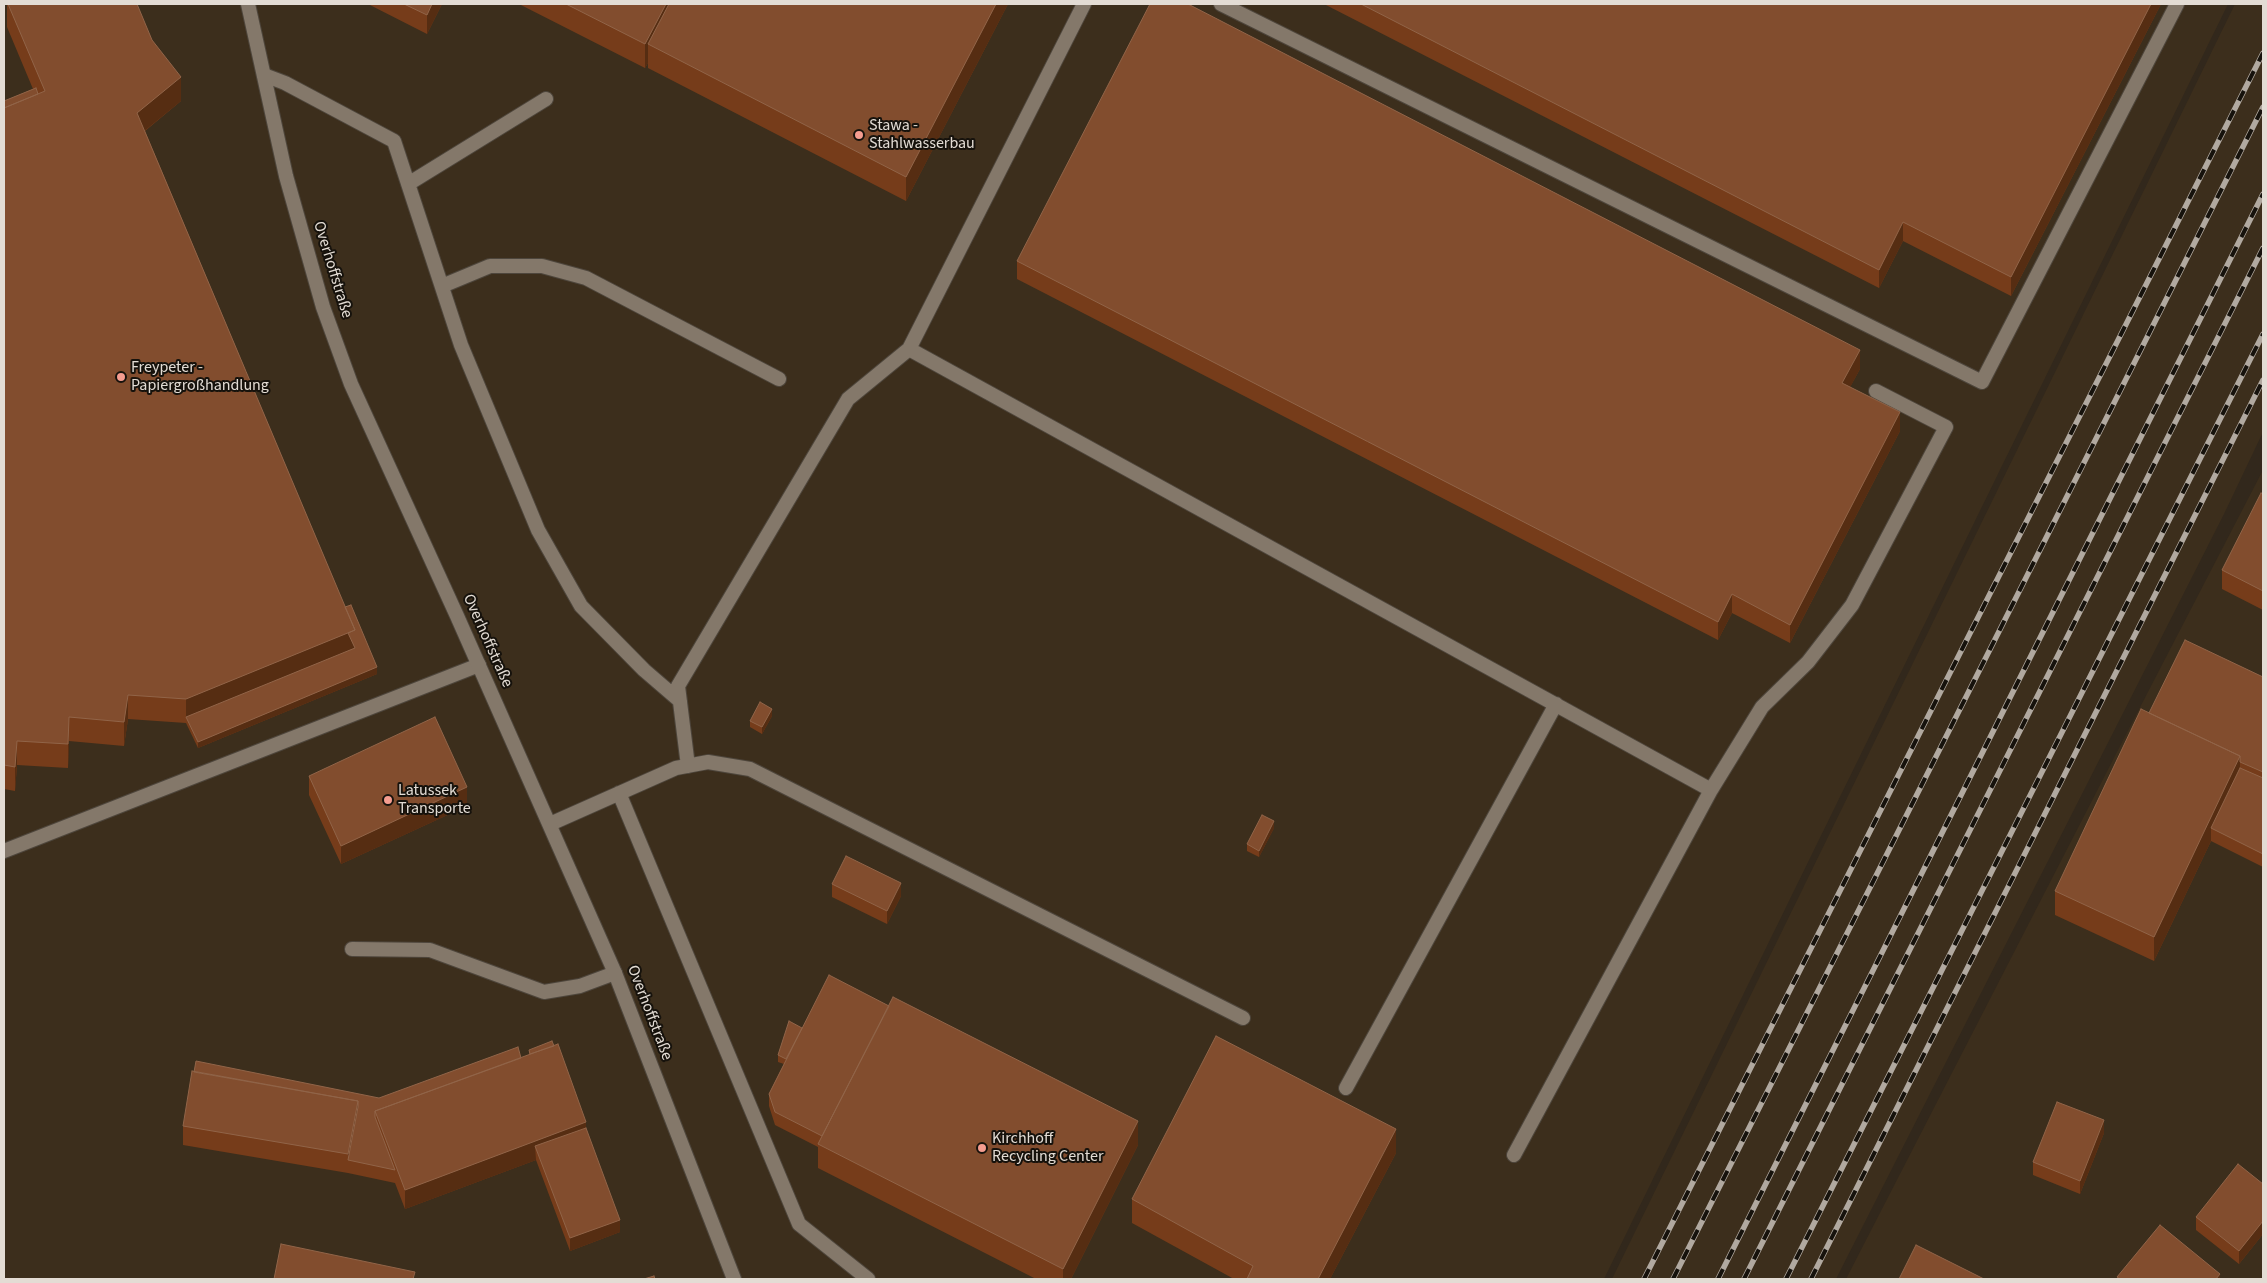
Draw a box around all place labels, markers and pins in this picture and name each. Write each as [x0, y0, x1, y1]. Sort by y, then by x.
place label: Stawa - Stahlwasserbau [869, 116, 975, 154]
marker: Stawa - Stahlwasserbau [853, 129, 865, 141]
place label: Freypeter - Papiergroßhandlung [131, 358, 269, 396]
marker: Freypeter - Papiergroßhandlung [115, 371, 127, 383]
place label: Latussek Transporte [398, 781, 471, 819]
marker: Latussek Transporte [382, 794, 394, 806]
place label: Kirchhoff Recycling Center [992, 1129, 1104, 1167]
marker: Kirchhoff Recycling Center [976, 1142, 988, 1154]

